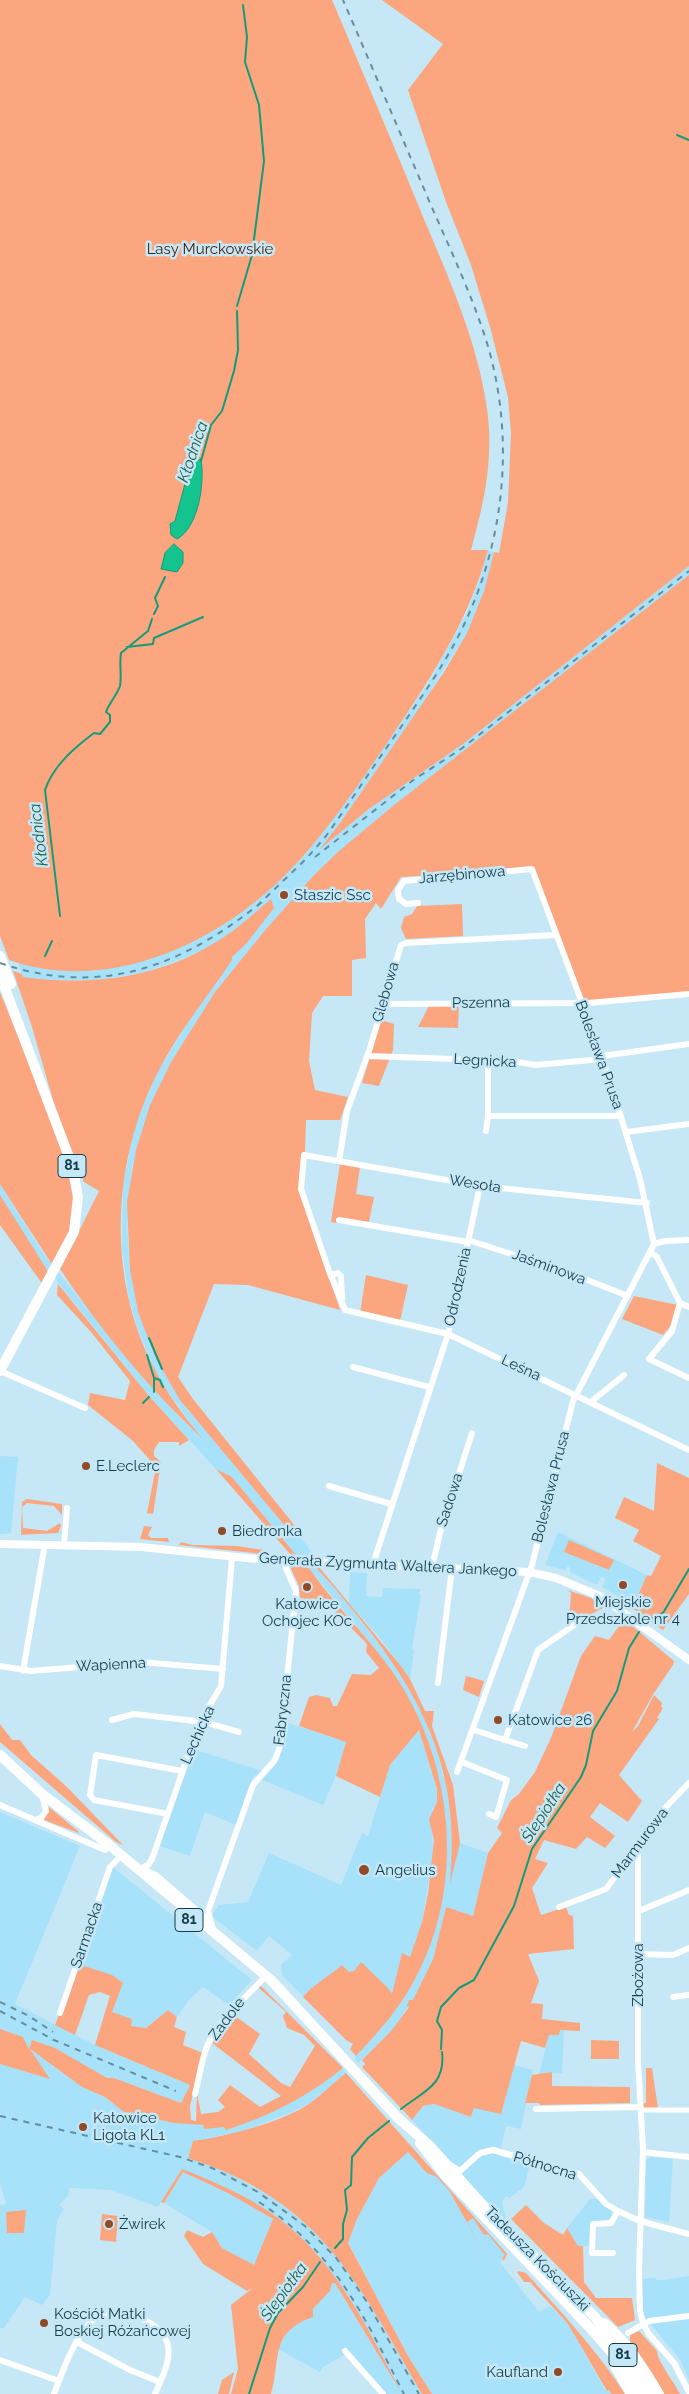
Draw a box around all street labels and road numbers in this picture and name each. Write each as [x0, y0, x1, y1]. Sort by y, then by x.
street label: Jarzębinowa [418, 862, 506, 888]
street label: Glebowa [369, 960, 403, 1024]
street label: Pszenna [452, 993, 510, 1013]
street label: Bolesława Prusa [571, 998, 627, 1112]
street label: Legnicka [453, 1050, 517, 1072]
road number: 81 [58, 1154, 86, 1178]
street label: Wesoła [448, 1171, 502, 1197]
street label: Jaśminowa [510, 1245, 588, 1289]
street label: Odrodzenia [441, 1246, 475, 1328]
street label: Leśna [498, 1351, 544, 1385]
street label: Bolesława Prusa [528, 1429, 574, 1545]
street label: Sadowa [433, 1471, 467, 1529]
street label: Generała Zygmunta Waltera Jankego [259, 1549, 517, 1581]
street label: Wapienna [76, 1654, 146, 1676]
street label: Fabryczna [270, 1674, 296, 1746]
street label: Lechicka [177, 1703, 219, 1767]
street label: Marmurowa [608, 1804, 672, 1882]
street label: Sarmacka [67, 1900, 107, 1970]
road number: 81 [175, 1908, 203, 1932]
street label: Zbożowa [629, 1943, 647, 2007]
street label: Zadole [205, 1994, 249, 2044]
street label: Północna [511, 2148, 579, 2184]
street label: Tadeusza Kościuszki [481, 2203, 593, 2315]
road number: 81 [609, 2344, 637, 2366]

